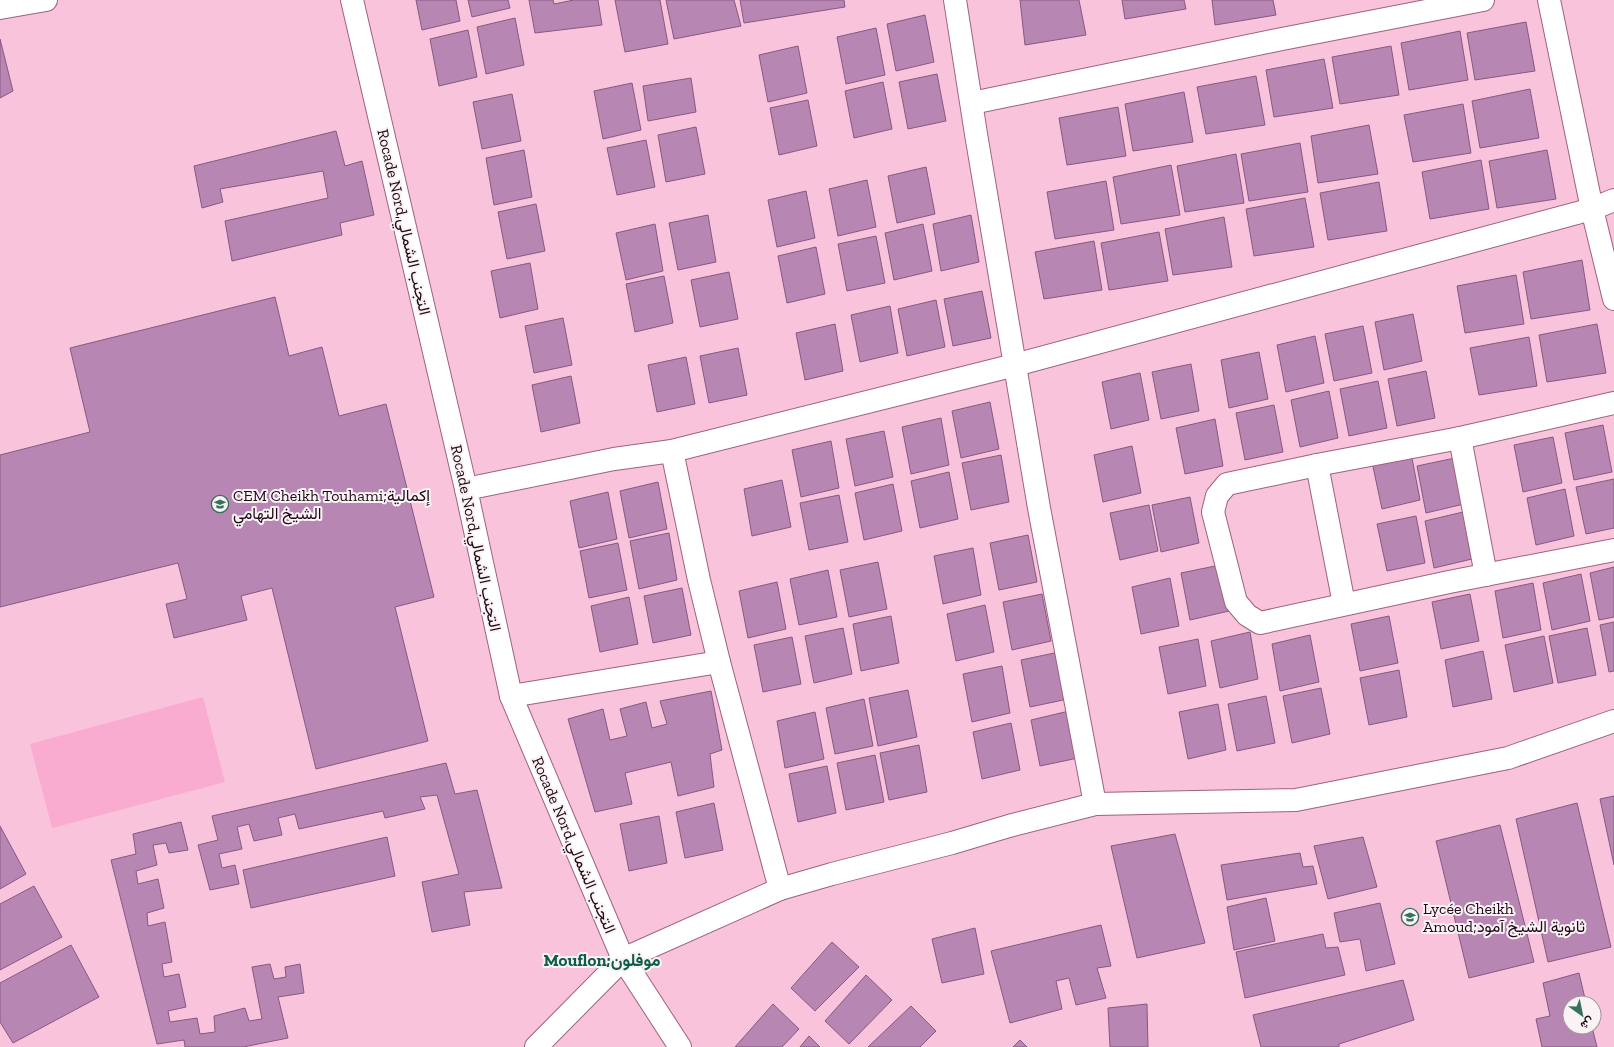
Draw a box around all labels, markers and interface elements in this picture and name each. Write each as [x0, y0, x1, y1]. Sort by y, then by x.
street label: Rocade Nord,التجنب الشمالي [369, 127, 435, 318]
street label: Rocade Nord,التجنب الشمالي [443, 443, 505, 634]
place label: CEM Cheikh Touhami;إكمالية الشيخ التهامي [233, 486, 430, 527]
school or university icon: CEM Cheikh Touhami;إكمالية الشيخ التهامي [210, 494, 230, 514]
street label: Rocade Nord,التجنب الشمالي [524, 754, 620, 938]
place label: Lycée Cheikh Amoud;ثانوية الشيخ آمود [1423, 899, 1585, 938]
school or university icon: Lycée Cheikh Amoud;ثانوية الشيخ آمود [1400, 907, 1420, 927]
district label: Mouflon;موفلون [544, 950, 660, 971]
north arrow [1562, 995, 1602, 1035]
text: ش [1578, 1014, 1596, 1032]

